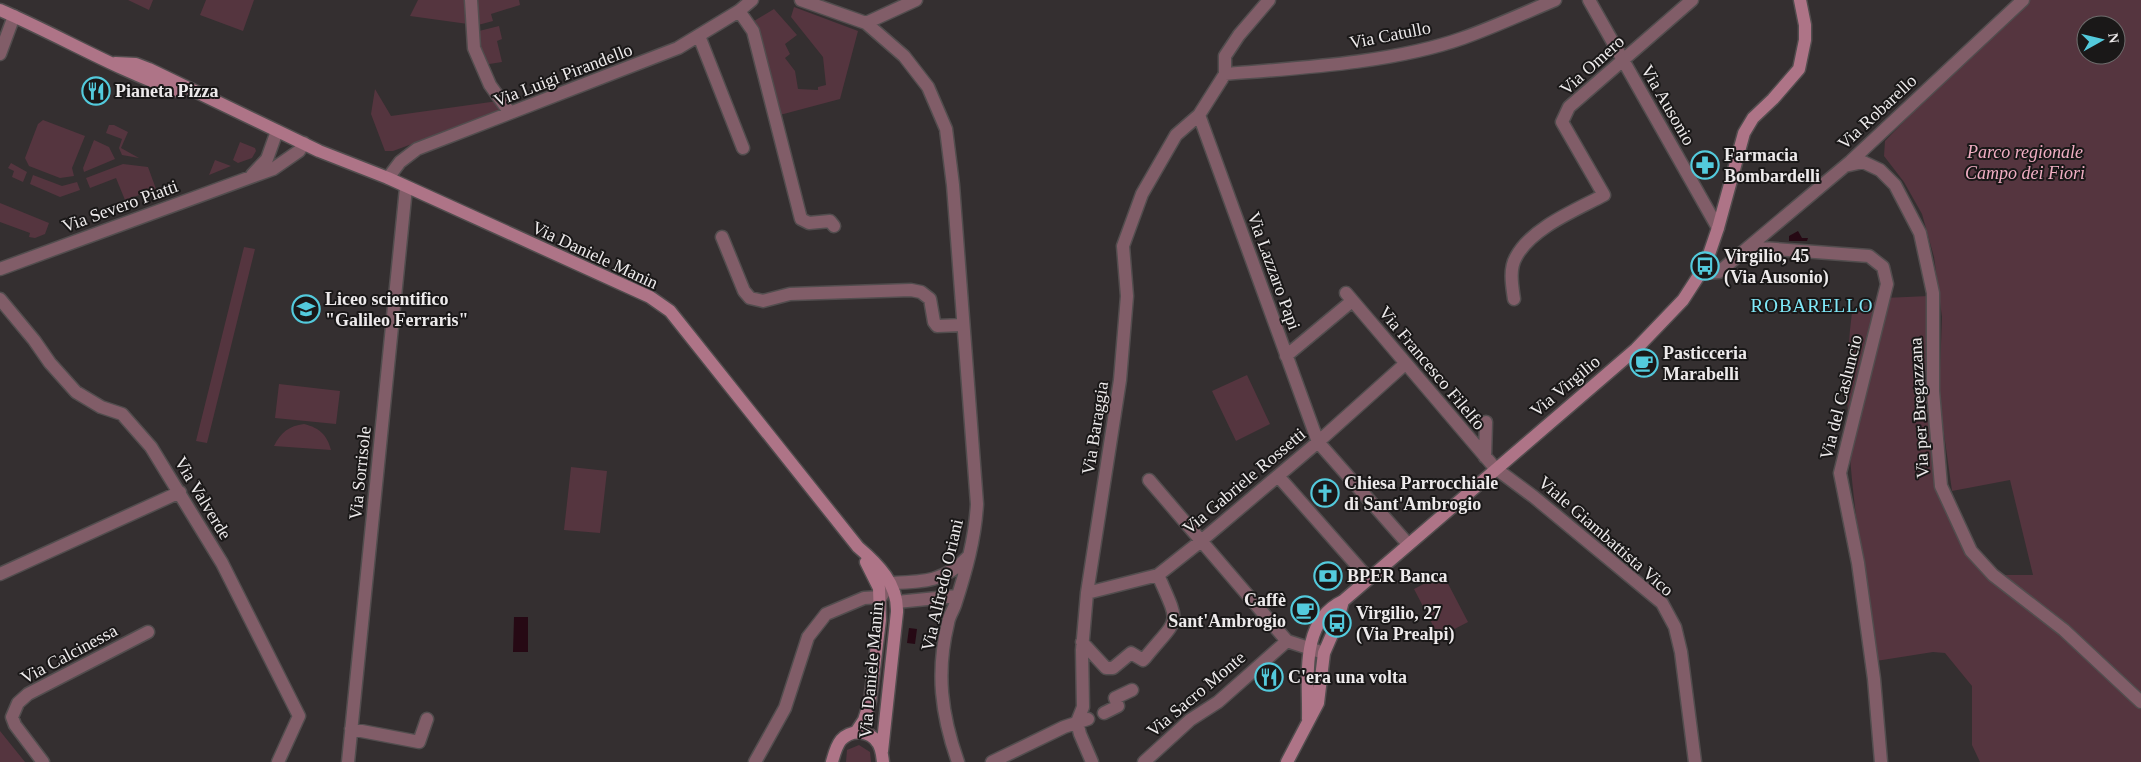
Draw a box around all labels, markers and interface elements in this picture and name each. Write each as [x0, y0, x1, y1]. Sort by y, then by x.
north arrow [2076, 15, 2126, 65]
street label: Via Catullo [1348, 17, 1432, 53]
street label: Via Omero [1556, 31, 1628, 99]
text: N [2105, 32, 2122, 44]
street label: Via Luigi Pirandello [491, 39, 635, 111]
street label: Via Ausonio [1637, 61, 1699, 149]
street label: Via Robarello [1833, 70, 1921, 154]
restaurant icon: Pianeta Pizza [81, 76, 111, 106]
place label: Pianeta Pizza [115, 81, 218, 101]
park label: Parco regionale Campo dei Fiori [1965, 142, 2085, 183]
place label: Farmacia Bombardelli [1724, 145, 1820, 186]
pharmacy icon: Farmacia Bombardelli [1690, 150, 1720, 180]
street label: Via Severo Piatti [59, 176, 181, 236]
street label: Via Lazzaro Papi [1243, 209, 1305, 333]
street label: Via Daniele Manin [529, 217, 661, 293]
place label: Virgilio, 45 (Via Ausonio) [1724, 246, 1829, 288]
bus stop icon: Virgilio, 45 (Via Ausonio) [1690, 251, 1720, 281]
place label: Liceo scientifico "Galileo Ferraris" [325, 289, 468, 330]
school or university icon: Liceo scientifico "Galileo Ferraris" [291, 294, 321, 324]
district label: ROBARELLO [1751, 295, 1874, 316]
street label: Via Francesco Filelfo [1375, 302, 1489, 434]
street label: Via del Casluncio [1816, 333, 1866, 461]
street label: Via per Bregazzana [1905, 337, 1933, 479]
place label: Pasticceria Marabelli [1663, 343, 1747, 384]
cafe icon: Pasticceria Marabelli [1629, 348, 1659, 378]
street label: Via Virgilio [1526, 351, 1604, 421]
street label: Via Baraggia [1078, 380, 1112, 476]
street label: Via Gabriele Rossetti [1179, 424, 1309, 538]
street label: Via Sorrisole [345, 425, 375, 521]
street label: Via Valverde [170, 453, 236, 543]
street label: Viale Giambattista Vico [1534, 472, 1678, 600]
place label: Chiesa Parrocchiale di Sant'Ambrogio [1344, 473, 1498, 514]
church icon: Chiesa Parrocchiale di Sant'Ambrogio [1310, 478, 1340, 508]
street label: Via Alfredo Oriani [917, 517, 967, 653]
bank icon: BPER Banca [1313, 561, 1343, 591]
place label: BPER Banca [1347, 566, 1448, 586]
place label: Caffè Sant'Ambrogio [1168, 590, 1286, 631]
cafe icon: Caffè Sant'Ambrogio [1290, 595, 1320, 625]
street label: Via Daniele Manin [855, 601, 887, 739]
place label: Virgilio, 27 (Via Prealpi) [1356, 603, 1454, 645]
bus stop icon: Virgilio, 27 (Via Prealpi) [1322, 608, 1352, 638]
street label: Via Calcinessa [17, 620, 121, 688]
street label: Via Sacro Monte [1143, 647, 1249, 741]
restaurant icon: C'era una volta [1254, 662, 1284, 692]
place label: C'era una volta [1288, 667, 1407, 687]

